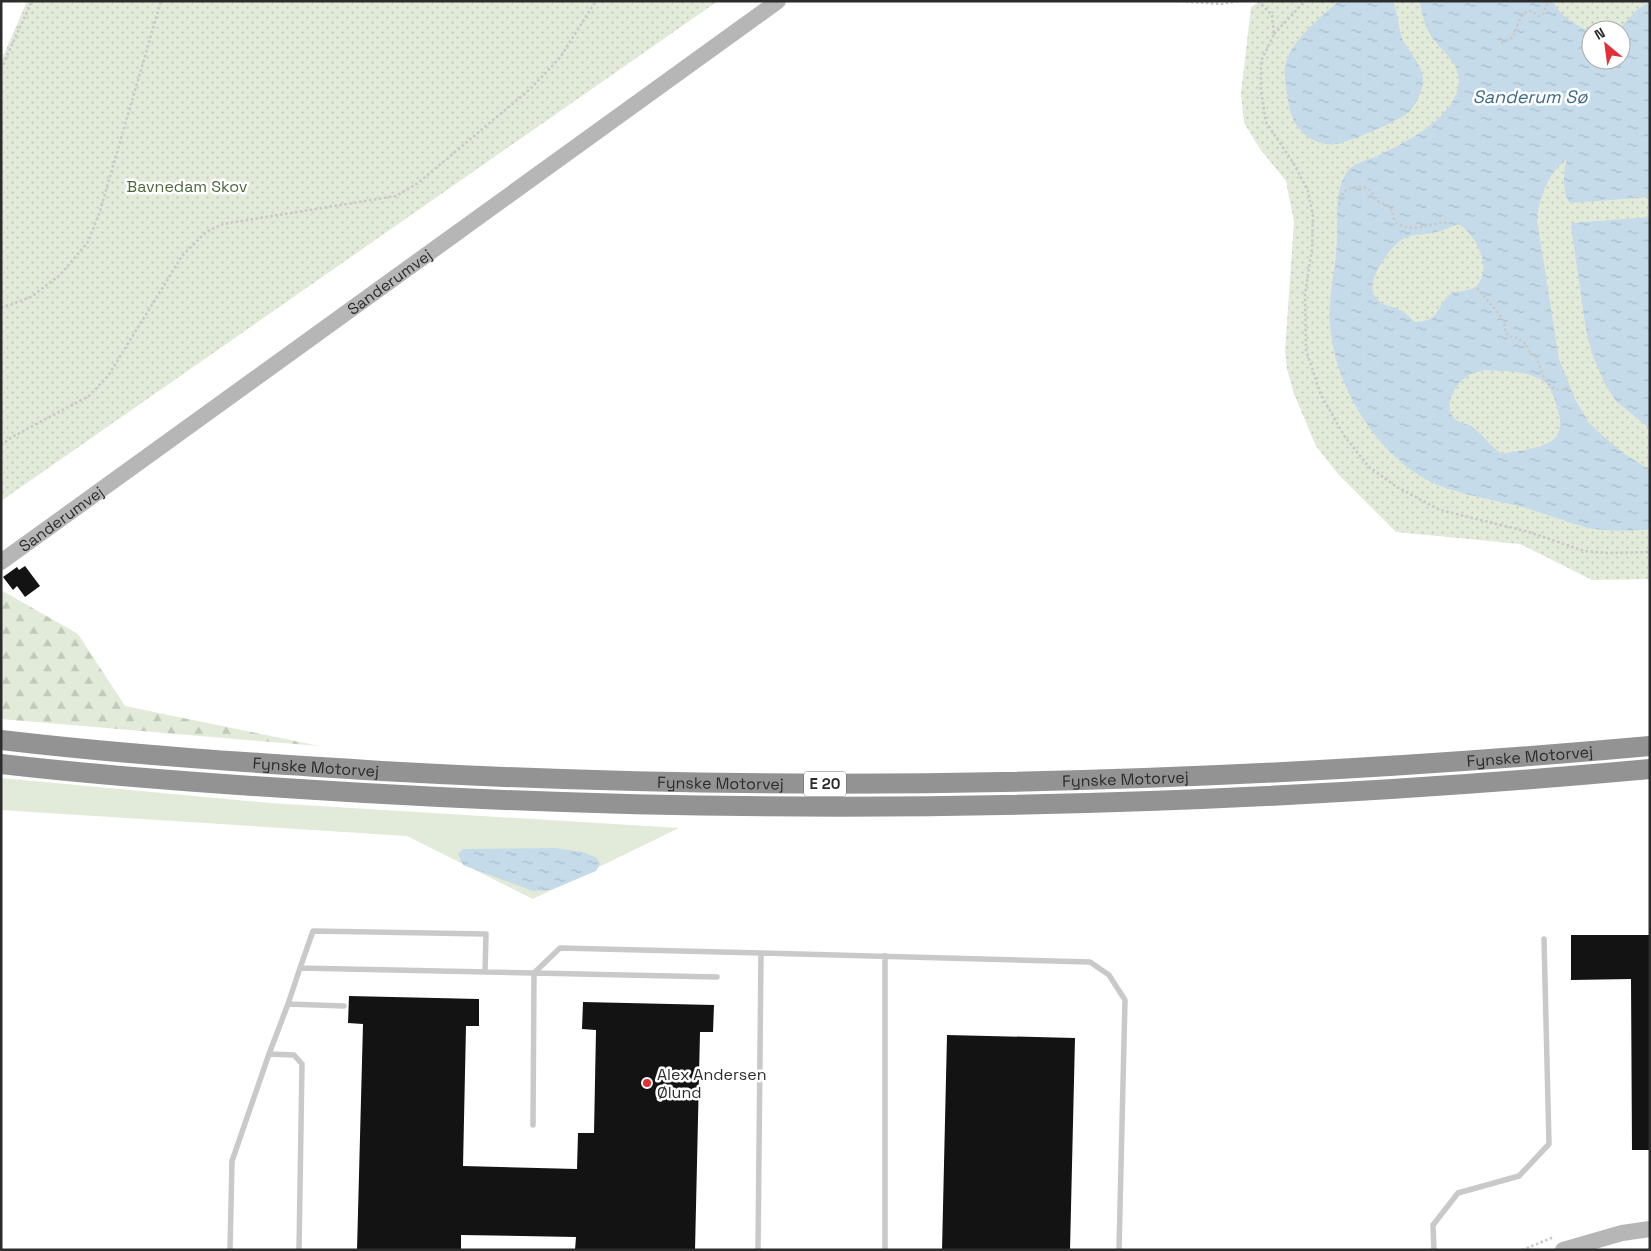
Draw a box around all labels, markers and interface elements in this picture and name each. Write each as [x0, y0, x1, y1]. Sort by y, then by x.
north arrow [1581, 20, 1631, 70]
text: N [1591, 23, 1608, 44]
water label: Sanderum Sø [1473, 85, 1588, 108]
park label: Bavnedam Skov [127, 176, 248, 197]
street label: Sanderumvej [343, 244, 436, 320]
street label: Sanderumvej [15, 481, 108, 557]
street label: Fynske Motorvej [1466, 741, 1594, 772]
street label: Fynske Motorvej [252, 753, 380, 782]
street label: Fynske Motorvej [1062, 766, 1189, 792]
street label: Fynske Motorvej [657, 772, 784, 795]
road number: E 20 [804, 772, 846, 796]
place label: Alex Andersen Ølund [657, 1064, 767, 1103]
marker: Alex Andersen Ølund [641, 1077, 653, 1089]

